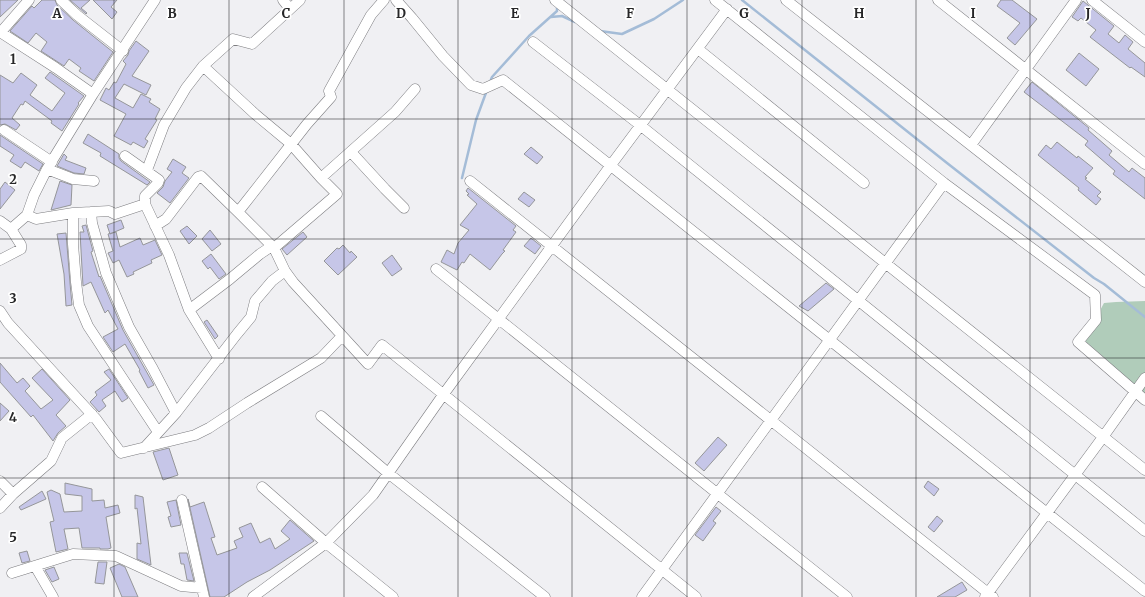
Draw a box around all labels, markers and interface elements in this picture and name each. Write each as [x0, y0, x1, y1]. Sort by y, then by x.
text: A [51, 5, 62, 22]
text: B [167, 5, 177, 22]
text: C [282, 5, 291, 22]
text: D [396, 5, 406, 22]
text: E [511, 5, 520, 22]
text: F [626, 5, 634, 22]
text: G [739, 5, 749, 22]
text: H [854, 5, 865, 22]
text: I [970, 5, 976, 22]
text: J [1084, 5, 1091, 22]
text: 1 [10, 51, 16, 68]
text: 2 [9, 171, 17, 188]
text: 3 [9, 290, 17, 307]
text: 4 [9, 409, 18, 426]
text: 5 [9, 529, 17, 546]

